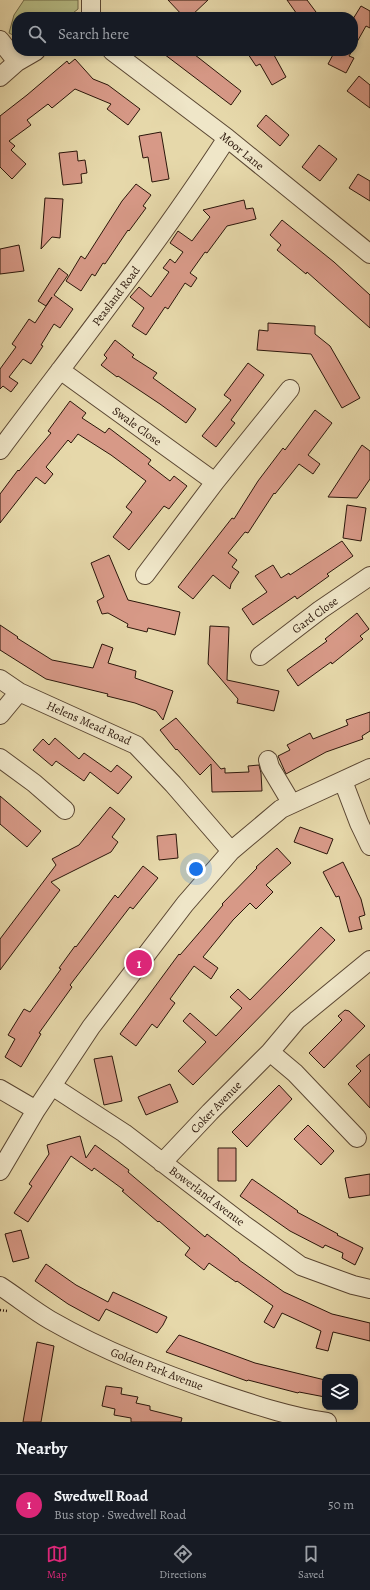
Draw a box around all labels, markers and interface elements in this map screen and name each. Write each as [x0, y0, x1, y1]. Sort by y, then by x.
search box [12, 12, 358, 56]
icon: search [26, 23, 48, 45]
text: Search here [58, 24, 129, 44]
street label: Moor Lane [217, 128, 267, 174]
street label: Peasland Road [88, 262, 144, 329]
street label: Swale Close [109, 403, 165, 449]
street label: Gard Close [289, 593, 341, 637]
street label: Helens Mead Road [44, 697, 134, 749]
your location [186, 859, 206, 879]
pin: 1 [126, 948, 152, 978]
street label: Coker Avenue [187, 1077, 245, 1137]
street label: Bowerland Avenue [166, 1162, 248, 1230]
street label: Golden Park Avenue [108, 1344, 206, 1394]
map controls [322, 1374, 358, 1410]
button: layers [322, 1374, 358, 1410]
text: Nearby [16, 1437, 67, 1460]
text: Swedwell Road [54, 1486, 148, 1506]
text: 1 [27, 1496, 31, 1513]
text: 50 m [328, 1496, 354, 1513]
text: Bus stop · Swedwell Road [54, 1506, 186, 1523]
tab: Map [46, 1543, 68, 1582]
tab: Directions [159, 1543, 207, 1582]
tab: Saved [298, 1543, 324, 1582]

